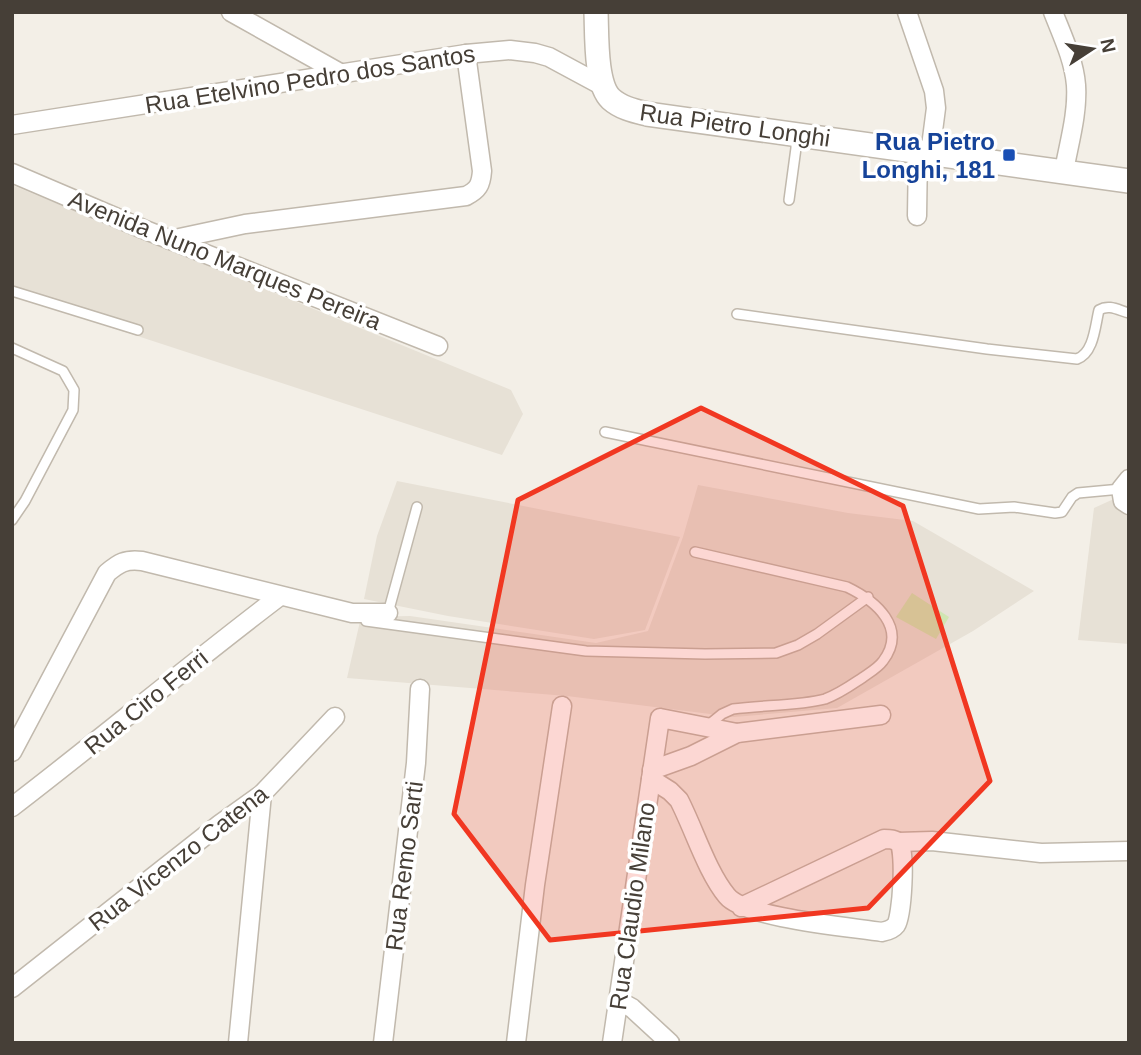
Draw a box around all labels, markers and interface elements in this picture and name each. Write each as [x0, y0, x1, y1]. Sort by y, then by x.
north arrow [1057, 14, 1127, 84]
text: N [1096, 37, 1120, 54]
street label: Rua Etelvino Pedro dos Santos [143, 40, 477, 118]
street label: Rua Pietro Longhi [638, 98, 832, 152]
place label: Rua Pietro Longhi, 181 [862, 128, 995, 183]
marker: Rua Pietro Longhi, 181 [1001, 147, 1017, 163]
street label: Avenida Nuno Marques Pereira [65, 185, 386, 335]
street label: Rua Ciro Ferri [79, 644, 213, 760]
street label: Rua Vicenzo Catena [83, 779, 273, 936]
street label: Rua Remo Sarti [380, 780, 428, 952]
street label: Rua Claudio Milano [604, 800, 660, 1012]

